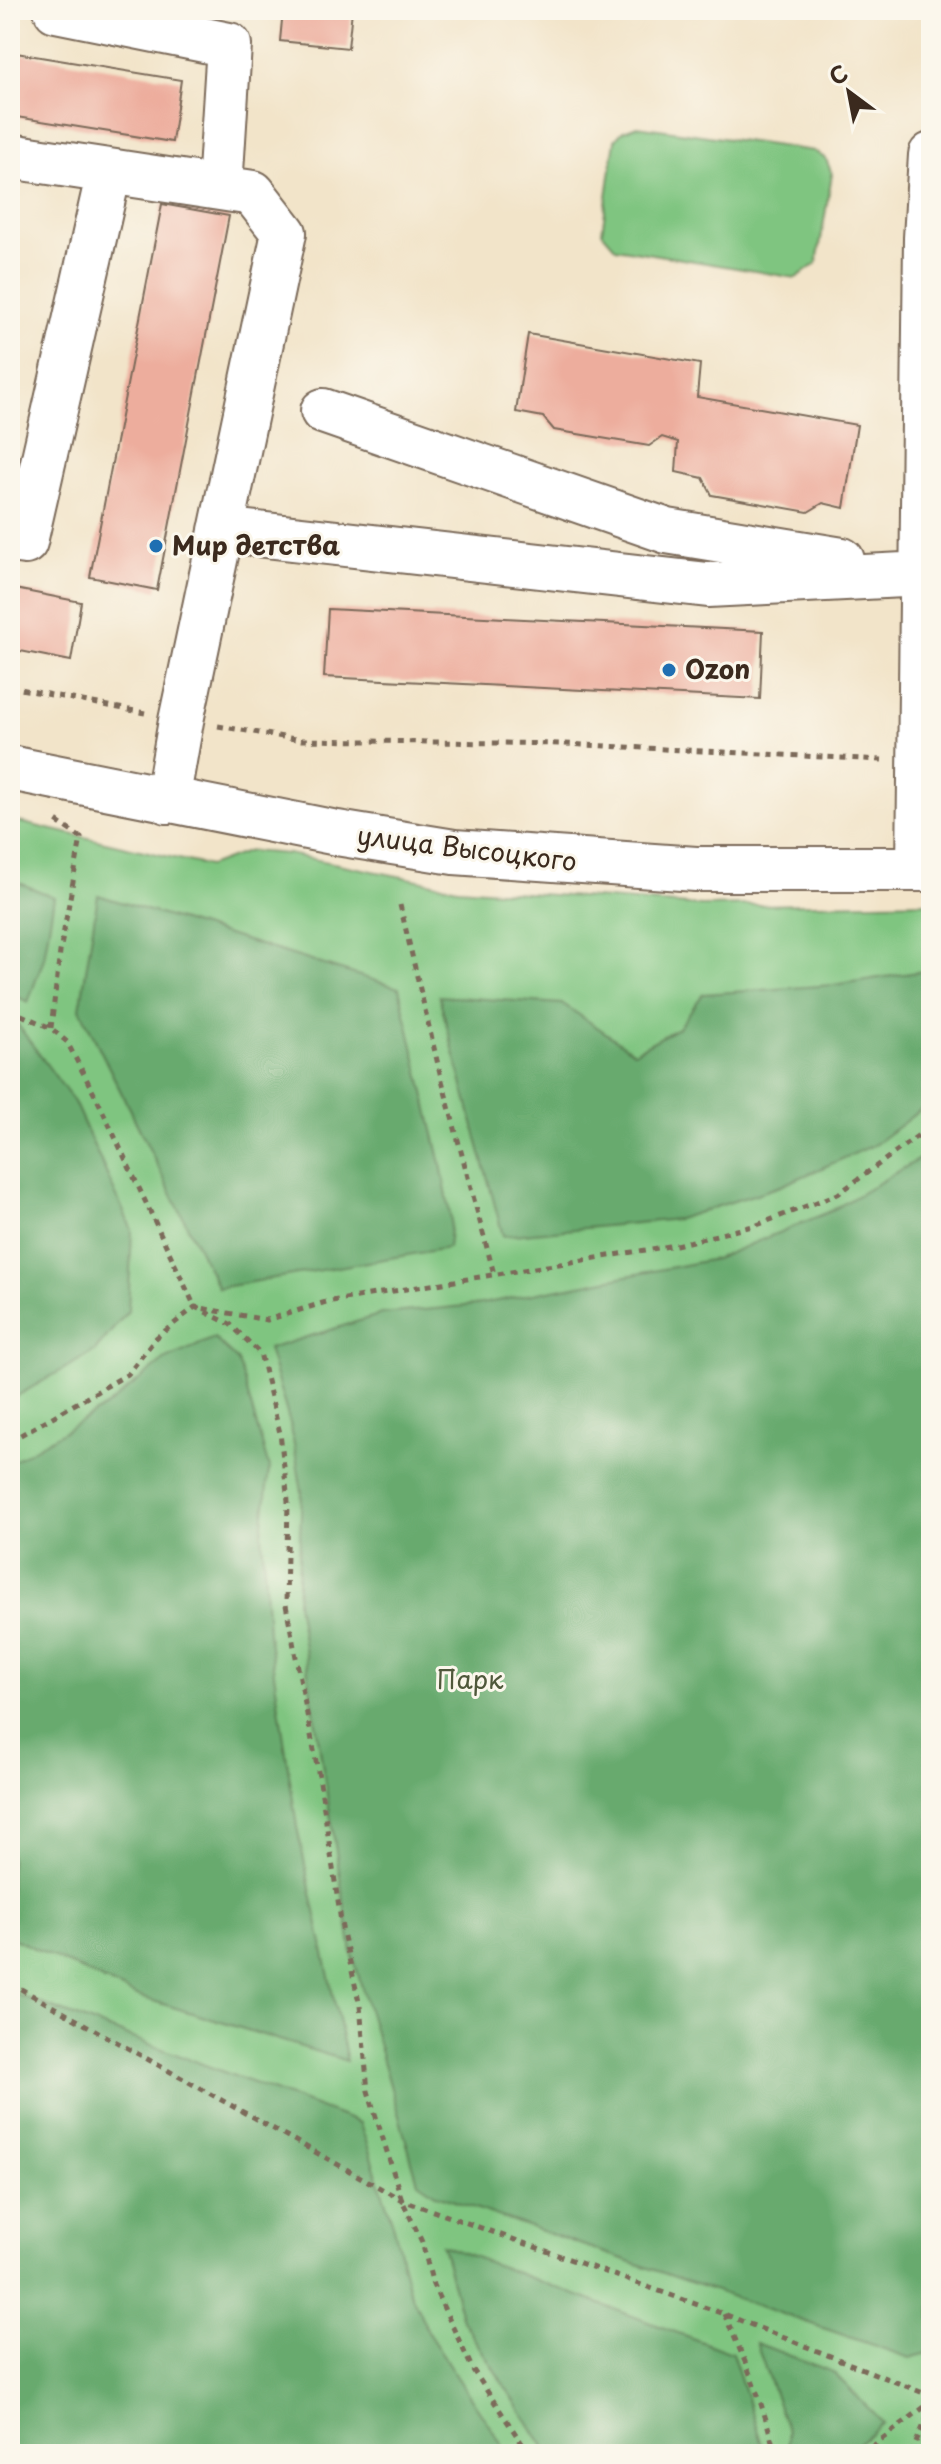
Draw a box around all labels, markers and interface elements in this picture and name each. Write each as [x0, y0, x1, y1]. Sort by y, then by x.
north arrow [809, 52, 889, 132]
text: С [822, 55, 853, 92]
place label: Мир детства [172, 525, 340, 564]
marker: Мир детства [147, 537, 165, 555]
place label: Ozon [685, 649, 750, 688]
marker: Ozon [660, 661, 678, 679]
street label: улица Высоцкого [355, 815, 579, 880]
park label: Парк [436, 1659, 504, 1698]

